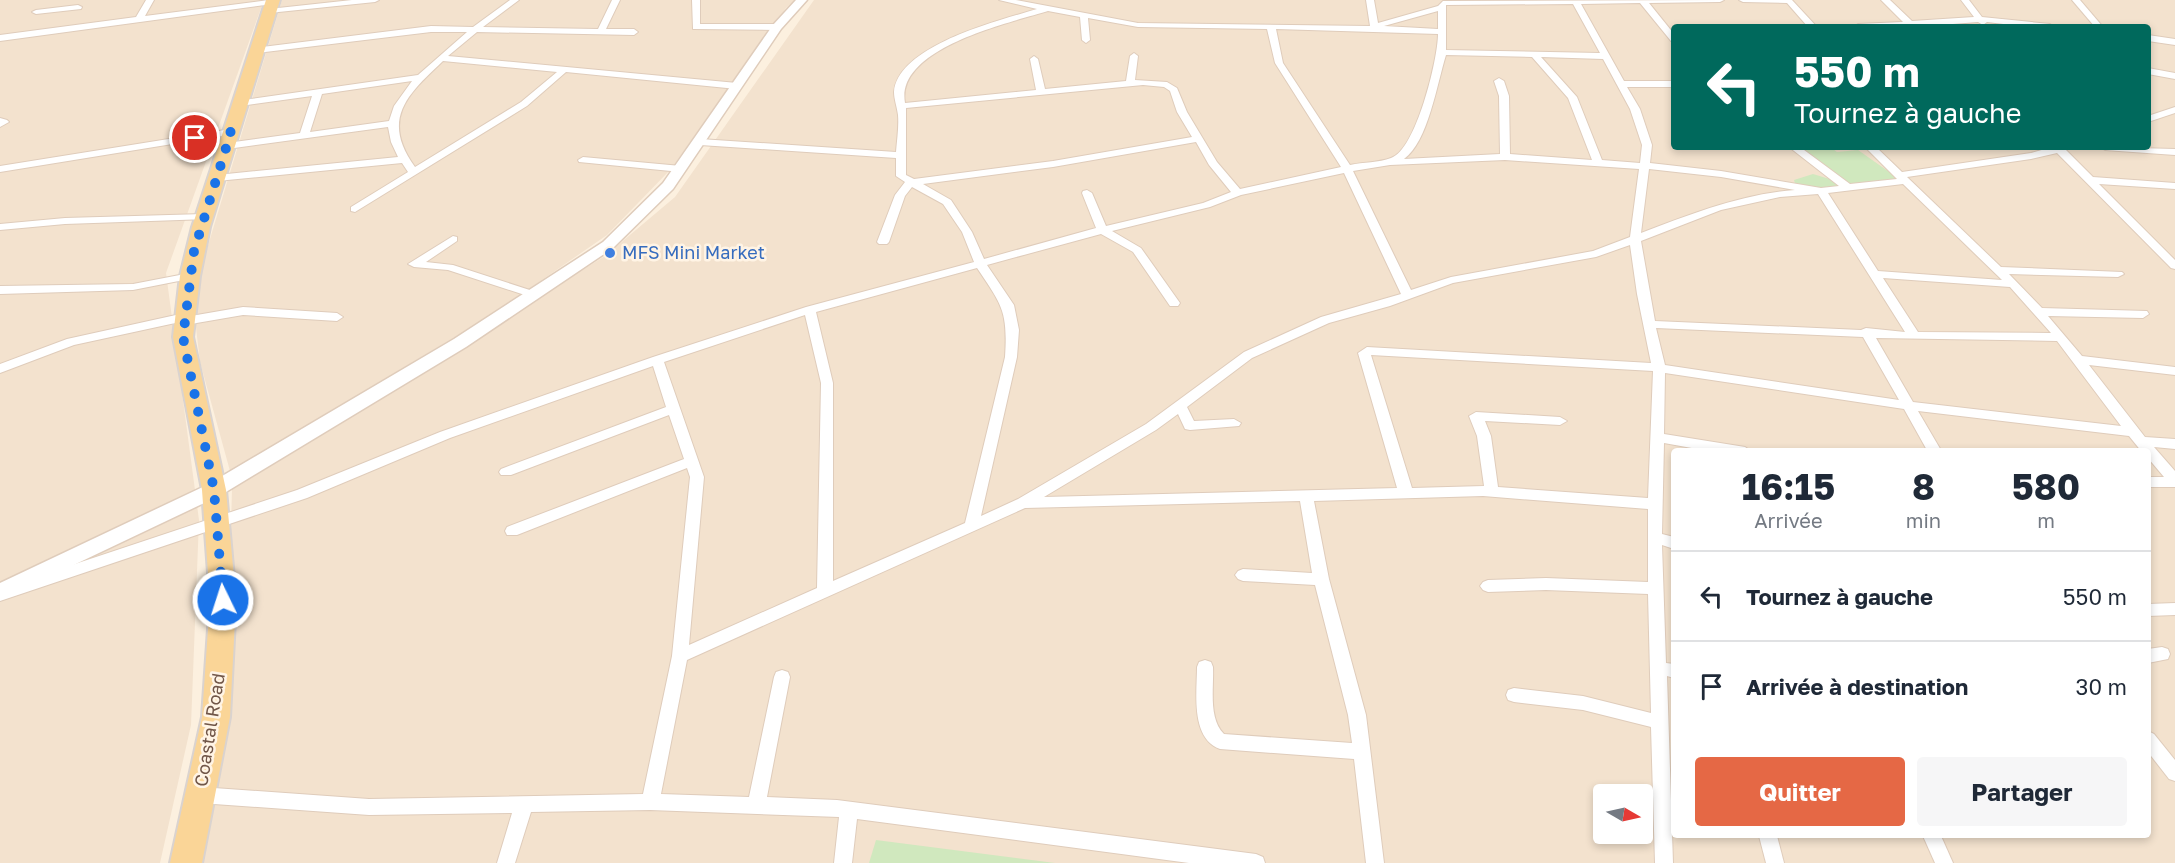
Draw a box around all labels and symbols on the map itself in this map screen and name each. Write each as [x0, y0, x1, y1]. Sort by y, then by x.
pin [169, 112, 220, 163]
place label: MFS Mini Market [622, 241, 765, 263]
marker: MFS Mini Market [603, 246, 617, 260]
position arrow [191, 568, 255, 632]
street label: Coastal Road [189, 672, 229, 788]
north arrow [1593, 784, 1653, 844]

